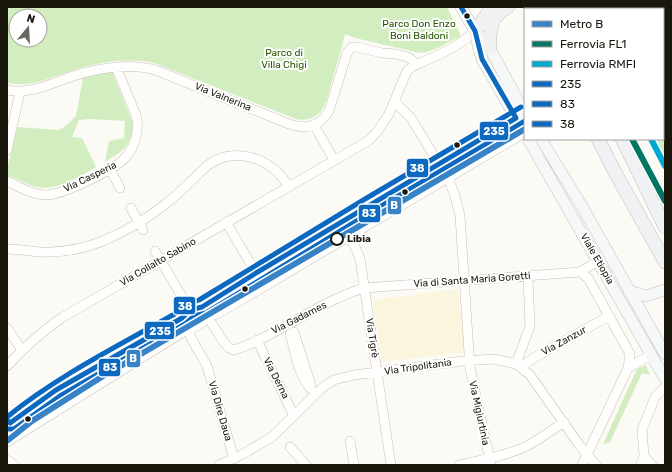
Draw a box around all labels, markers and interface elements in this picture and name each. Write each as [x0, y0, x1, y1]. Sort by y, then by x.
north arrow [8, 8, 48, 48]
legend [524, 8, 664, 140]
unlabelled marker [462, 11, 472, 21]
text: N [25, 12, 37, 26]
text: Metro B [560, 17, 603, 31]
park label: Parco Don Enzo Boni Baldoni [382, 18, 456, 42]
text: Ferrovia FL1 [560, 37, 626, 51]
park label: Parco di Villa Chigi [261, 47, 307, 71]
text: Ferrovia RMFI [560, 57, 636, 71]
text: 235 [560, 77, 581, 91]
street label: Via Valnerina [193, 80, 253, 114]
text: 83 [560, 97, 575, 111]
text: 38 [560, 117, 575, 131]
line badge: 235 [479, 121, 509, 141]
text: 235 [483, 125, 505, 138]
unlabelled marker [452, 140, 462, 150]
line badge: 38 [406, 158, 429, 178]
street label: Via Casperia [62, 159, 118, 195]
text: 38 [410, 162, 424, 175]
unlabelled marker [400, 187, 410, 197]
line badge: B [387, 196, 402, 215]
text: B [390, 199, 398, 212]
line badge: 83 [358, 204, 381, 223]
text: 83 [362, 207, 376, 220]
street label: Viale Etiopia [578, 231, 616, 287]
marker: Libia [330, 232, 344, 246]
place label: Libia [347, 233, 371, 245]
street label: Via Collalto Sabino [118, 235, 199, 289]
street label: Via di Santa Maria Goretti [413, 270, 531, 290]
unlabelled marker [240, 284, 250, 294]
line badge: 38 [173, 296, 196, 315]
street label: Via Gadames [269, 299, 329, 337]
text: 38 [178, 300, 192, 313]
street label: Via Tigrè [363, 317, 381, 359]
line badge: 235 [144, 321, 175, 340]
street label: Via Zanzur [539, 324, 589, 358]
text: 235 [149, 325, 171, 338]
line badge: B [126, 349, 141, 368]
text: B [129, 352, 137, 365]
street label: Via Derna [260, 355, 292, 401]
street label: Via Tripolitania [384, 356, 452, 378]
line badge: 83 [98, 358, 121, 377]
text: 83 [103, 361, 117, 374]
street label: Via Dire Daua [206, 380, 234, 442]
street label: Via Migiurtinia [466, 380, 492, 446]
unlabelled marker [23, 414, 33, 424]

